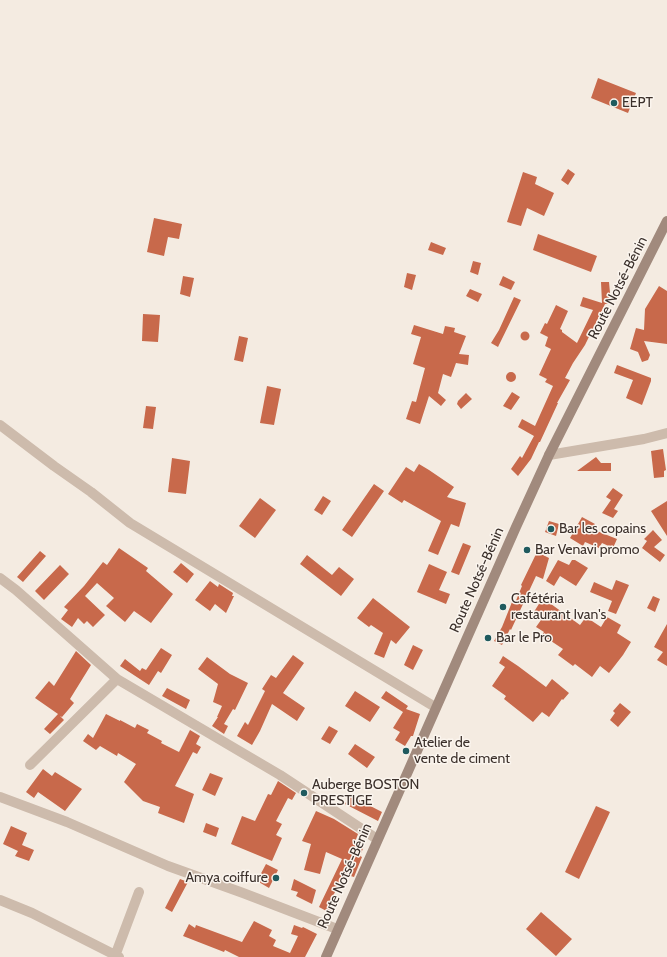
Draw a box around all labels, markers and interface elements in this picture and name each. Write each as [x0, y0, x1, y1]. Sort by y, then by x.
place label: EEPT [622, 95, 653, 111]
marker: EEPT [609, 98, 619, 108]
street label: Route Notsé-Bénin [585, 234, 651, 342]
place label: Bar les copains [559, 521, 646, 537]
marker: Bar les copains [546, 524, 556, 534]
street label: Route Notsé-Bénin [446, 525, 508, 635]
place label: Bar Venavi promo [535, 542, 640, 558]
marker: Bar Venavi promo [522, 545, 532, 555]
place label: Cafétéria restaurant Ivan's [511, 591, 606, 624]
marker: Cafétéria restaurant Ivan's [498, 602, 508, 612]
place label: Bar le Pro [496, 630, 552, 646]
marker: Bar le Pro [483, 633, 493, 643]
place label: Atelier de vente de ciment [414, 735, 510, 768]
marker: Atelier de vente de ciment [401, 746, 411, 756]
place label: Auberge BOSTON PRESTIGE [312, 777, 419, 810]
marker: Auberge BOSTON PRESTIGE [299, 788, 309, 798]
street label: Route Notsé-Bénin [314, 821, 376, 931]
place label: Amya coiffure [185, 870, 268, 886]
marker: Amya coiffure [271, 873, 281, 883]

